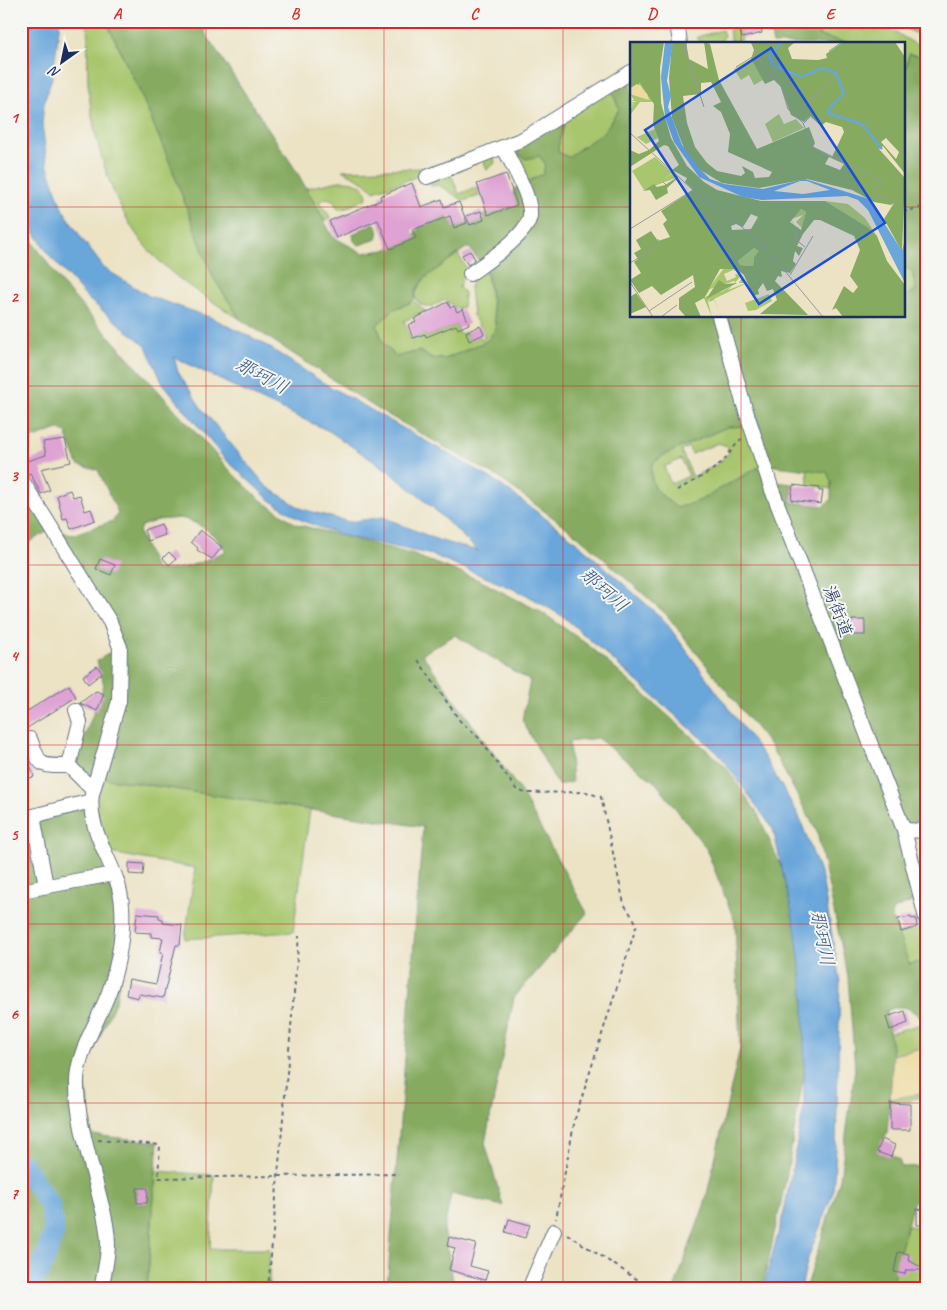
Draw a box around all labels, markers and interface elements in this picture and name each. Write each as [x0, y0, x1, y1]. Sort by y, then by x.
text: A [113, 4, 123, 24]
text: B [291, 4, 301, 24]
text: C [470, 4, 480, 24]
text: D [647, 4, 658, 24]
text: E [826, 4, 837, 24]
north arrow [38, 38, 88, 88]
inset map [630, 42, 904, 318]
text: N [45, 62, 63, 82]
text: 1 [10, 108, 19, 128]
text: 2 [10, 287, 19, 307]
water label: 那珂川 [231, 352, 293, 400]
text: 3 [10, 466, 19, 486]
water label: 那珂川 [575, 562, 633, 618]
street label: 湯街道 [818, 582, 858, 640]
text: 4 [10, 646, 19, 666]
text: 5 [11, 825, 20, 845]
water label: 那珂川 [804, 908, 840, 968]
text: 6 [10, 1004, 19, 1024]
text: 7 [10, 1184, 19, 1204]

